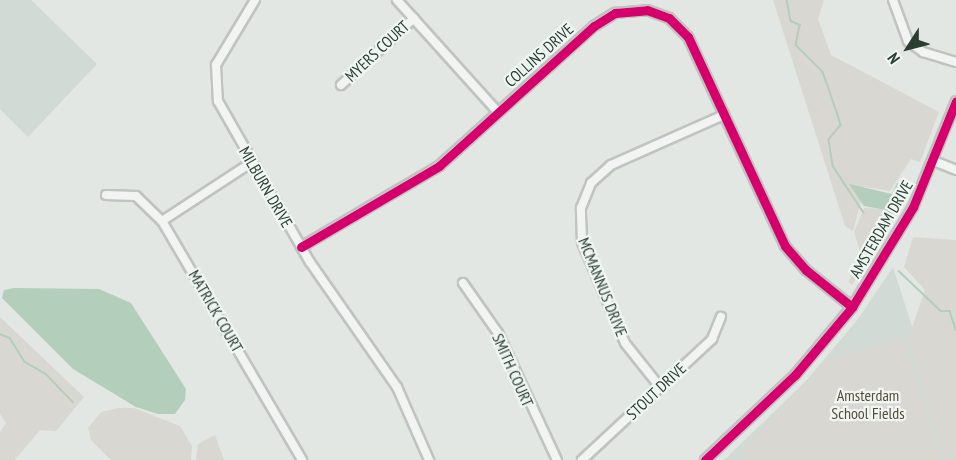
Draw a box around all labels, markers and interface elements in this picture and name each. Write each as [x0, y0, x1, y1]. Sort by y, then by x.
street label: MYERS COURT [341, 17, 413, 85]
north arrow [878, 18, 938, 78]
street label: COLLINS DRIVE [501, 19, 577, 91]
text: N [883, 49, 904, 68]
street label: MILBURN DRIVE [235, 143, 297, 231]
street label: AMSTERDAM DRIVE [845, 177, 917, 281]
street label: MCMANNUS DRIVE [574, 235, 632, 339]
street label: MATRICK COURT [185, 266, 247, 356]
street label: SMITH COURT [488, 330, 538, 410]
street label: STOUT DRIVE [622, 358, 690, 424]
park label: Amsterdam School Fields [831, 385, 905, 423]

